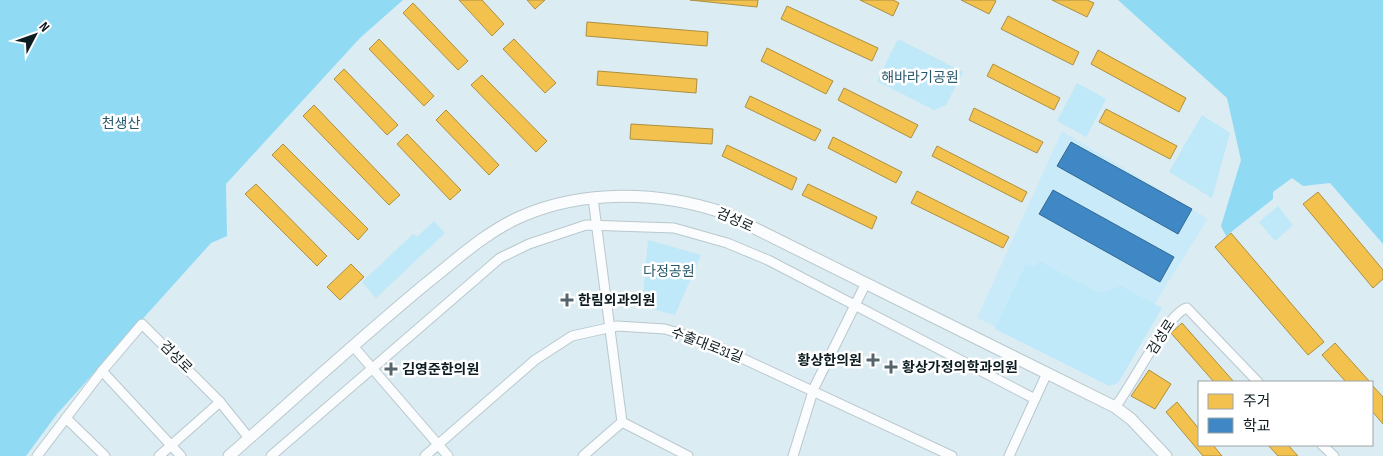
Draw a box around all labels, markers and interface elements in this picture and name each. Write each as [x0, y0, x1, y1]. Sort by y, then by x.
north arrow [10, 10, 60, 60]
text: N [36, 18, 53, 35]
park label: 해바라기공원 [881, 69, 959, 86]
park label: 천생산 [102, 115, 140, 132]
street label: 검성로 [714, 204, 756, 236]
park label: 다정공원 [643, 263, 695, 280]
place label: 한림외과의원 [578, 292, 655, 309]
marker: 한림외과의원 [560, 293, 574, 307]
street label: 검성로 [1143, 316, 1179, 358]
street label: 수출대로31길 [669, 324, 745, 366]
street label: 검성로 [156, 337, 196, 377]
place label: 황상한의원 [798, 352, 862, 369]
marker: 황상한의원 [866, 353, 880, 367]
place label: 황상가정의학과의원 [902, 359, 1018, 376]
marker: 황상가정의학과의원 [884, 360, 898, 374]
place label: 김영준한의원 [402, 361, 479, 378]
marker: 김영준한의원 [384, 362, 398, 376]
legend [1198, 381, 1373, 446]
text: 주거 [1243, 392, 1271, 411]
text: 학교 [1243, 417, 1271, 436]

